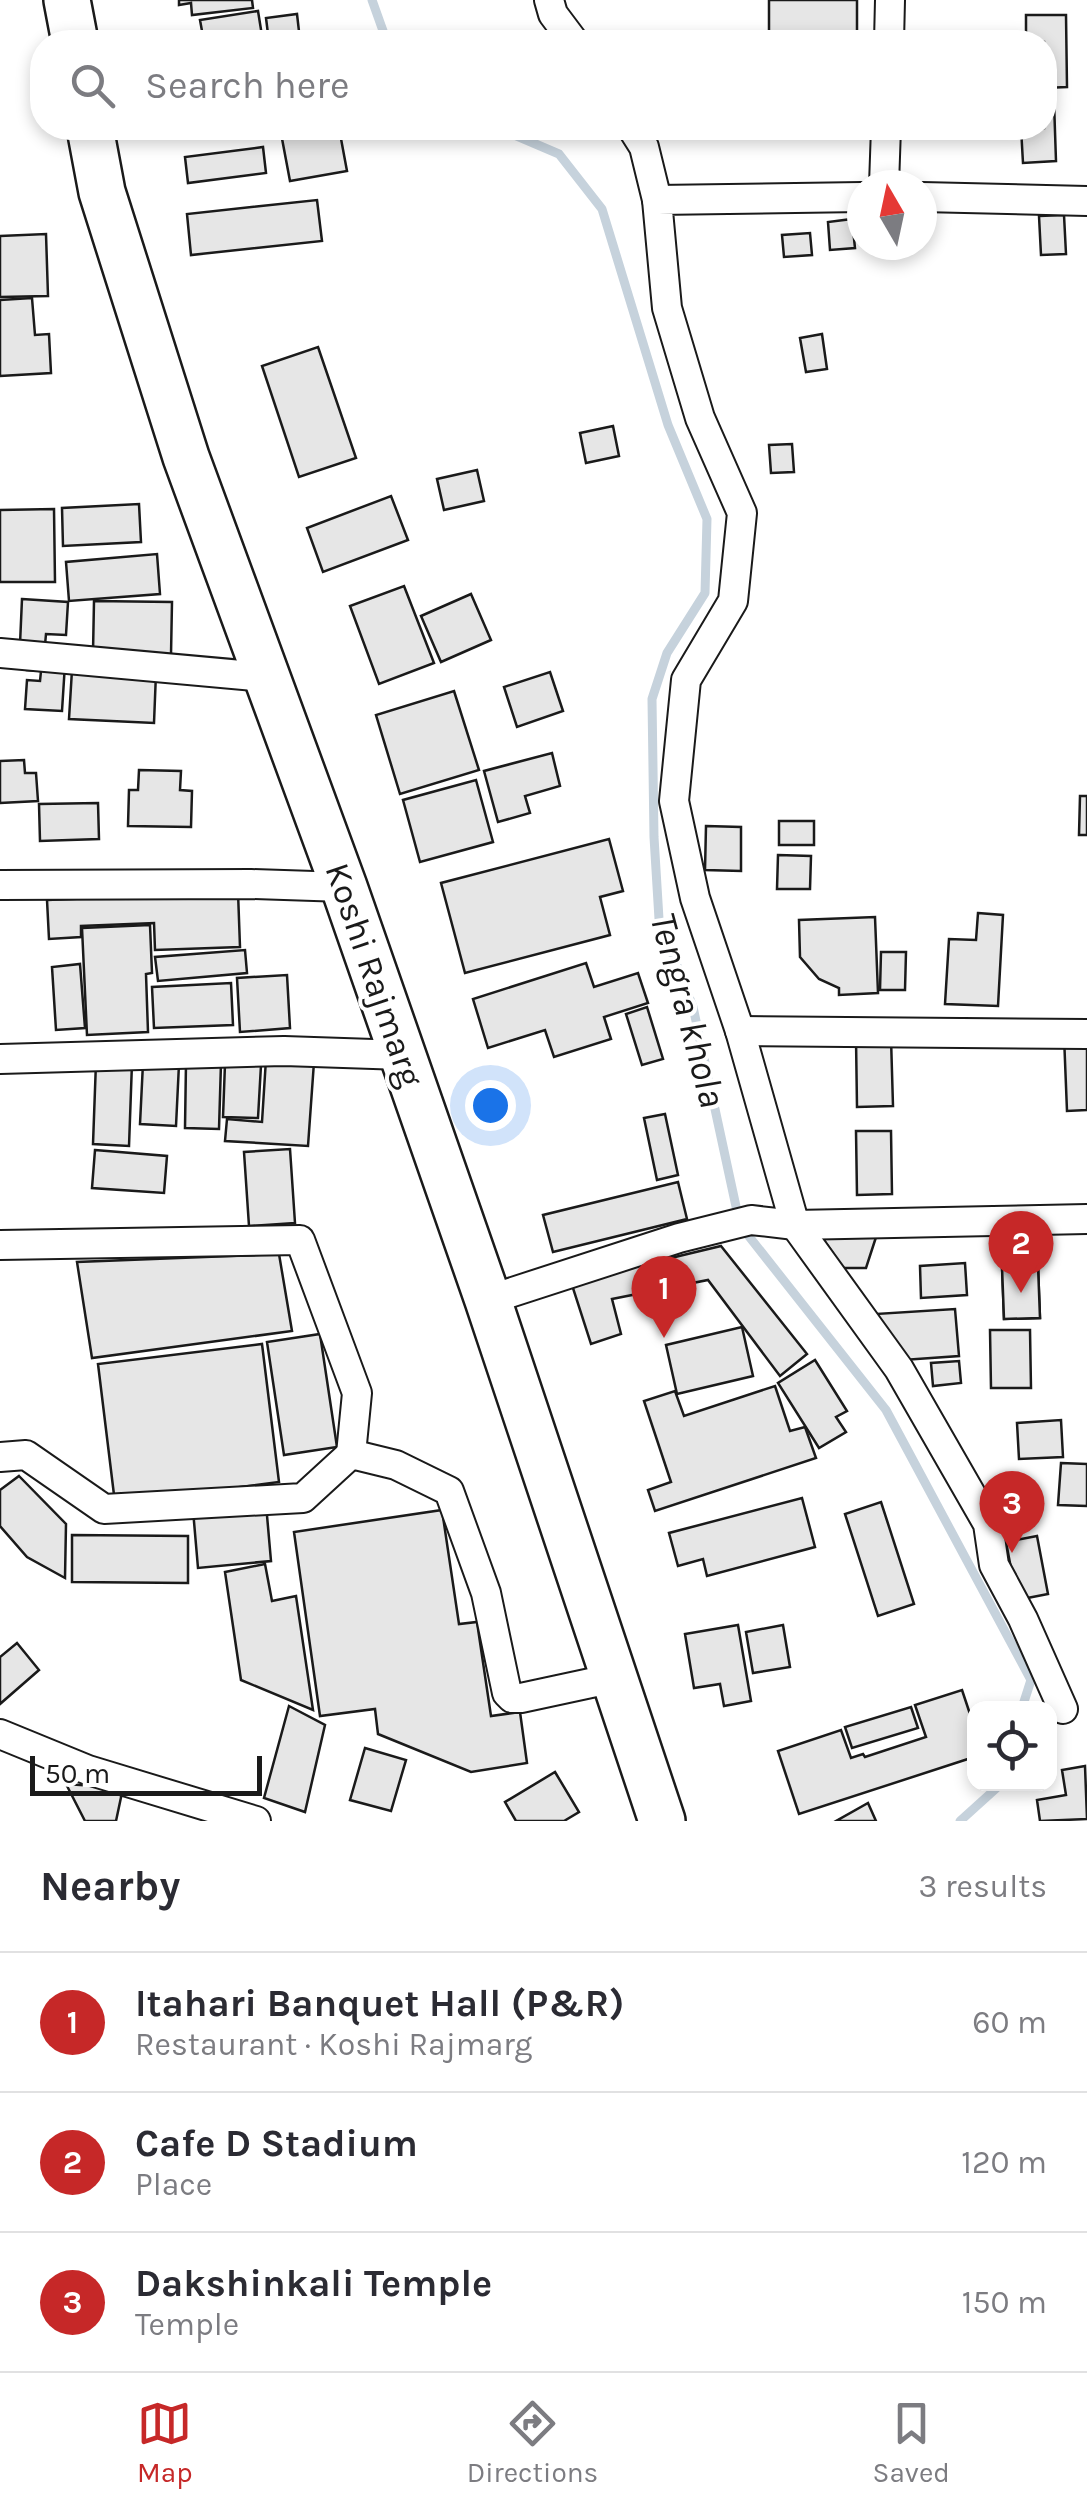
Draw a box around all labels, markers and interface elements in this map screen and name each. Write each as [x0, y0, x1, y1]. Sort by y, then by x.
search box [30, 30, 1057, 140]
icon: search [65, 58, 120, 113]
text: Search here [145, 63, 349, 108]
north arrow [847, 170, 937, 260]
street label: Koshi Rajmarg [316, 858, 432, 1093]
water label: Tengra khola [640, 908, 736, 1112]
your location [465, 1080, 516, 1131]
pin: 2 [988, 1210, 1054, 1293]
pin: 1 [632, 1256, 696, 1338]
pin: 3 [980, 1470, 1044, 1553]
map controls [967, 1701, 1057, 1791]
button: locate [967, 1701, 1057, 1791]
scale bar [30, 1751, 262, 1796]
text: 50 m [45, 1757, 110, 1790]
text: Nearby [40, 1861, 180, 1911]
text: 3 results [919, 1868, 1047, 1905]
text: Itahari Banquet Hall (P&R) [135, 1981, 624, 2026]
text: 1 [67, 2004, 78, 2041]
text: 60 m [972, 2004, 1047, 2041]
text: Restaurant · Koshi Rajmarg [135, 2026, 532, 2063]
text: Cafe D Stadium [135, 2121, 418, 2166]
text: 2 [63, 2144, 82, 2181]
text: 120 m [961, 2144, 1047, 2181]
text: Place [135, 2166, 212, 2203]
text: Dakshinkali Temple [135, 2261, 492, 2306]
text: 3 [63, 2284, 82, 2321]
text: 150 m [962, 2284, 1047, 2321]
text: Temple [135, 2306, 239, 2343]
tab: Map [137, 2396, 193, 2489]
tab: Directions [467, 2396, 598, 2489]
tab: Saved [872, 2396, 950, 2489]

